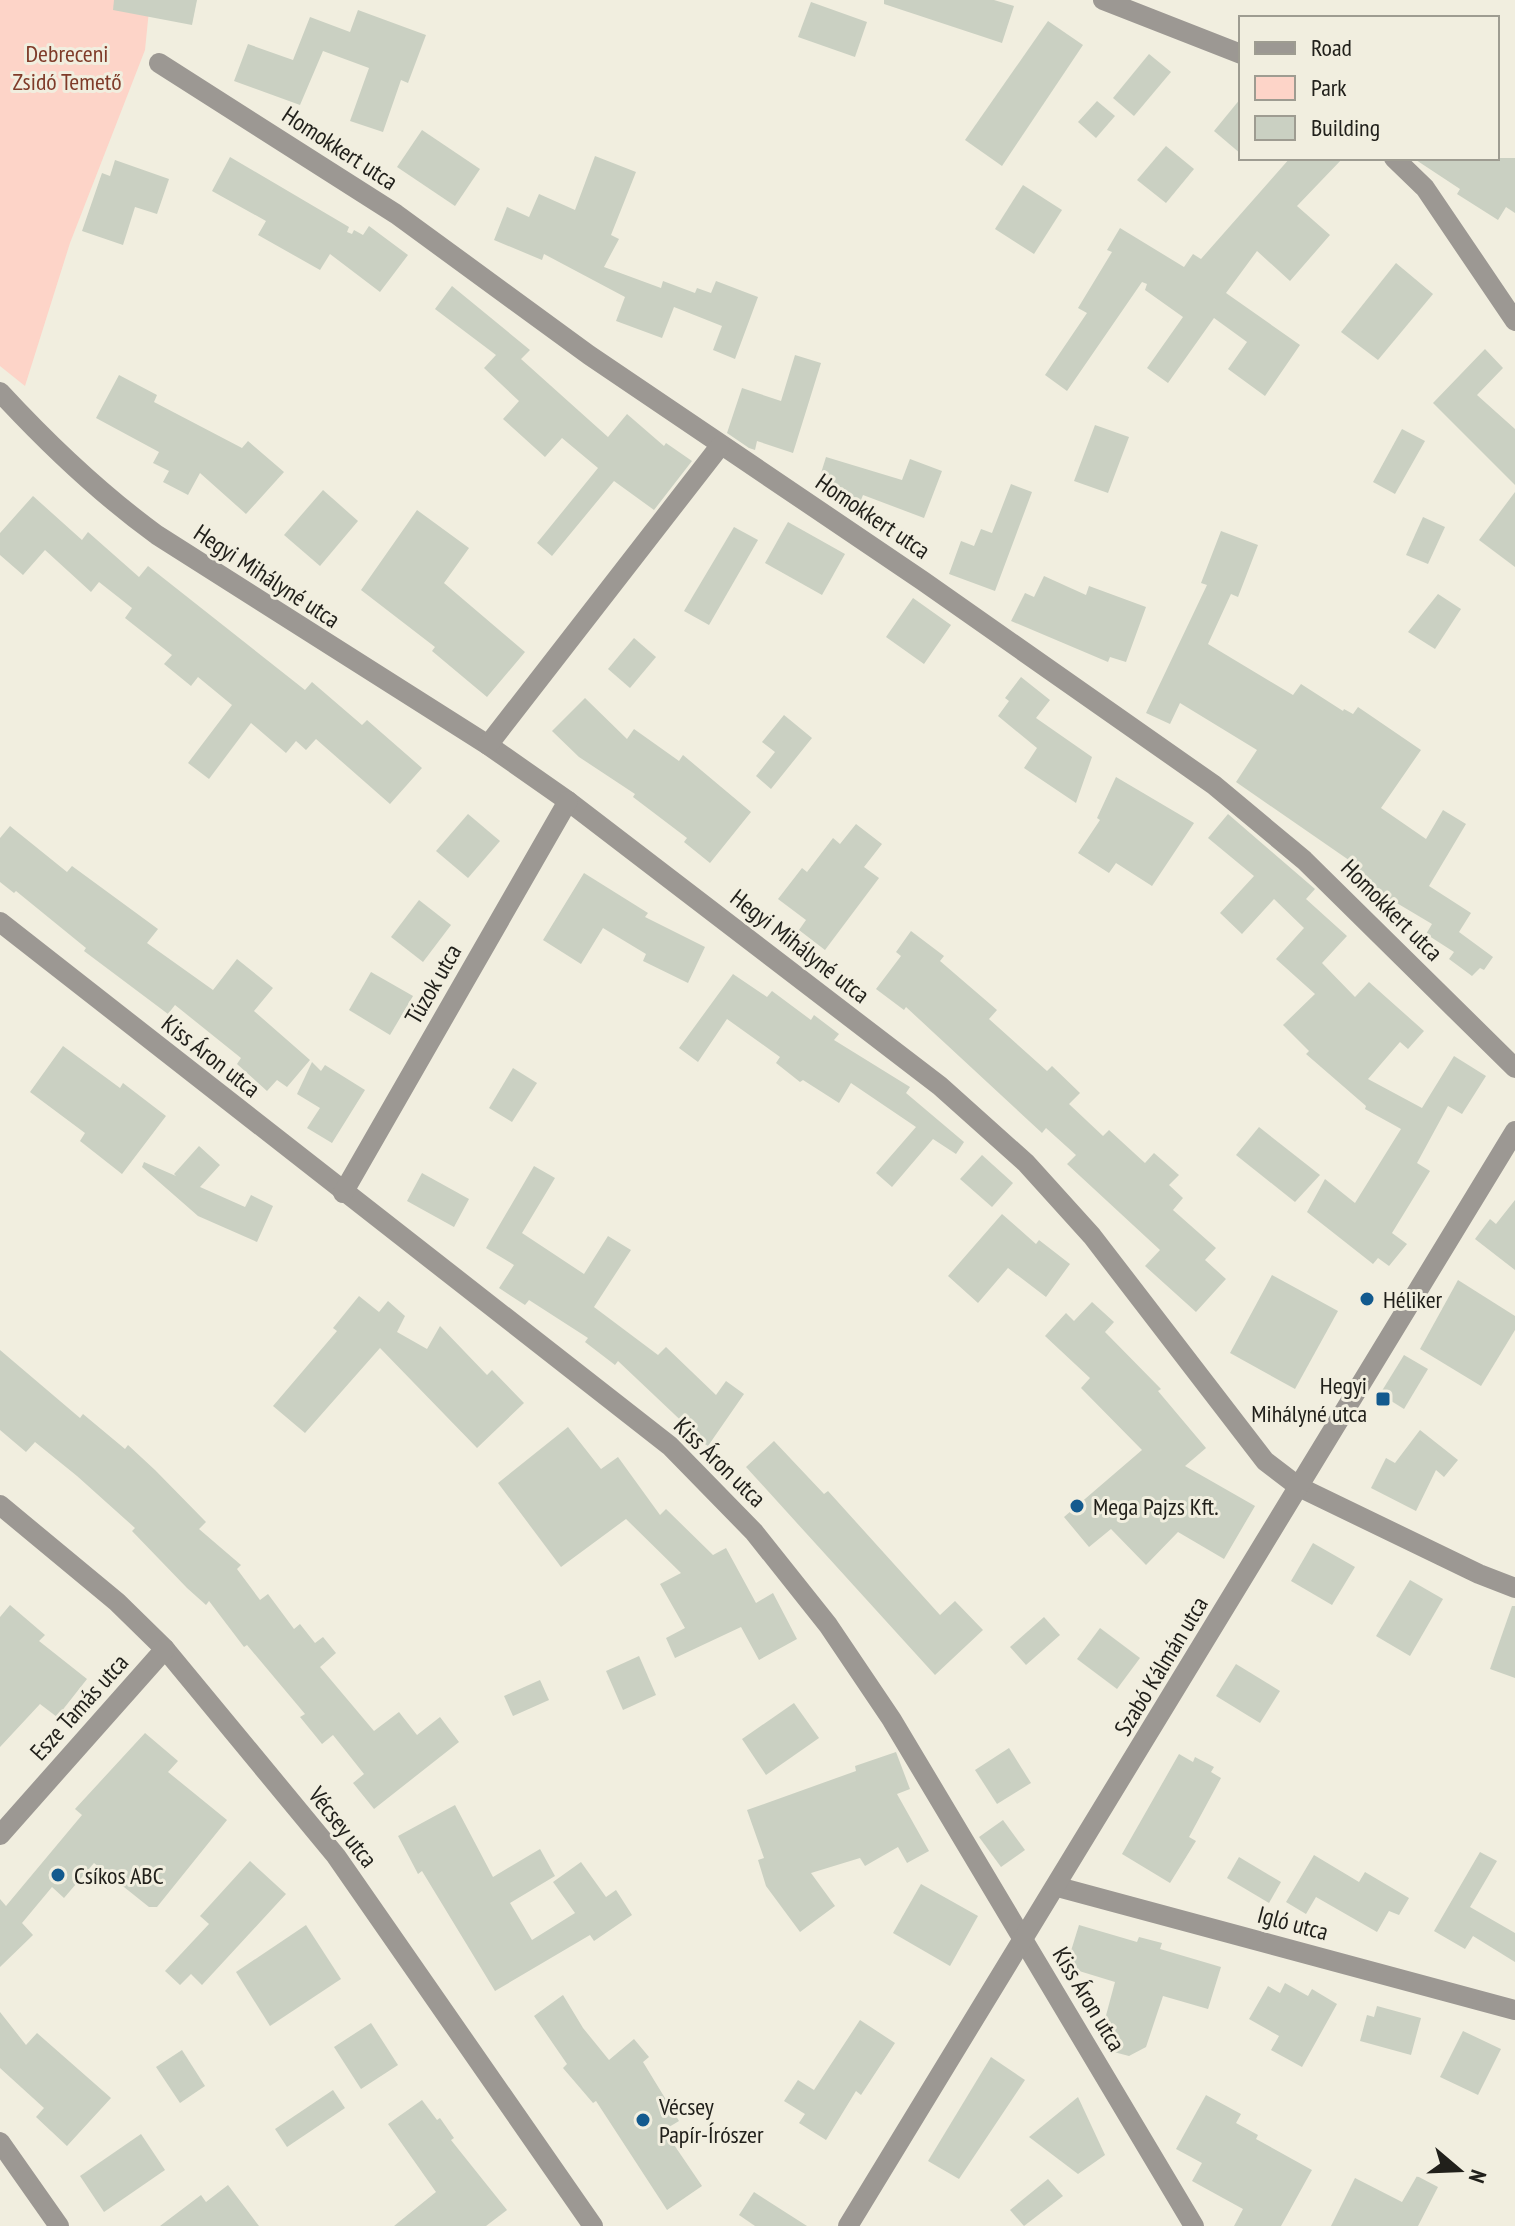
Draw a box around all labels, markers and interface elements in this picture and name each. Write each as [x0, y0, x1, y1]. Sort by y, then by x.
legend [1239, 16, 1499, 160]
text: Road [1311, 32, 1352, 63]
park label: Debreceni Zsidó Temető [12, 38, 122, 97]
text: Park [1311, 72, 1347, 103]
street label: Homokkert utca [276, 99, 404, 197]
text: Building [1311, 112, 1380, 143]
street label: Homokkert utca [810, 466, 936, 566]
street label: Hegyi Mihályné utca [188, 517, 346, 635]
street label: Homokkert utca [1335, 853, 1449, 967]
street label: Hegyi Mihályné utca [724, 882, 876, 1010]
street label: Túzok utca [398, 938, 468, 1030]
street label: Kiss Áron utca [156, 1008, 266, 1104]
place label: Héliker [1383, 1284, 1443, 1315]
marker: Héliker [1358, 1290, 1376, 1308]
place label: Hegyi Mihályné utca [1251, 1370, 1367, 1429]
marker: Hegyi Mihályné utca [1374, 1390, 1392, 1408]
street label: Kiss Áron utca [667, 1410, 773, 1514]
place label: Mega Pajzs Kft. [1093, 1491, 1218, 1522]
marker: Mega Pajzs Kft. [1068, 1497, 1086, 1515]
street label: Szabó Kálmán utca [1107, 1591, 1215, 1741]
street label: Esze Tamás utca [23, 1647, 135, 1767]
street label: Vécsey utca [301, 1780, 384, 1874]
place label: Csíkos ABC [74, 1860, 164, 1891]
marker: Csíkos ABC [49, 1866, 67, 1884]
street label: Igló utca [1254, 1899, 1332, 1947]
street label: Kiss Áron utca [1046, 1941, 1132, 2057]
place label: Vécsey Papír-Írószer [658, 2091, 764, 2150]
marker: Vécsey Papír-Írószer [634, 2111, 652, 2129]
north arrow [1419, 2130, 1499, 2210]
text: N [1463, 2166, 1493, 2187]

